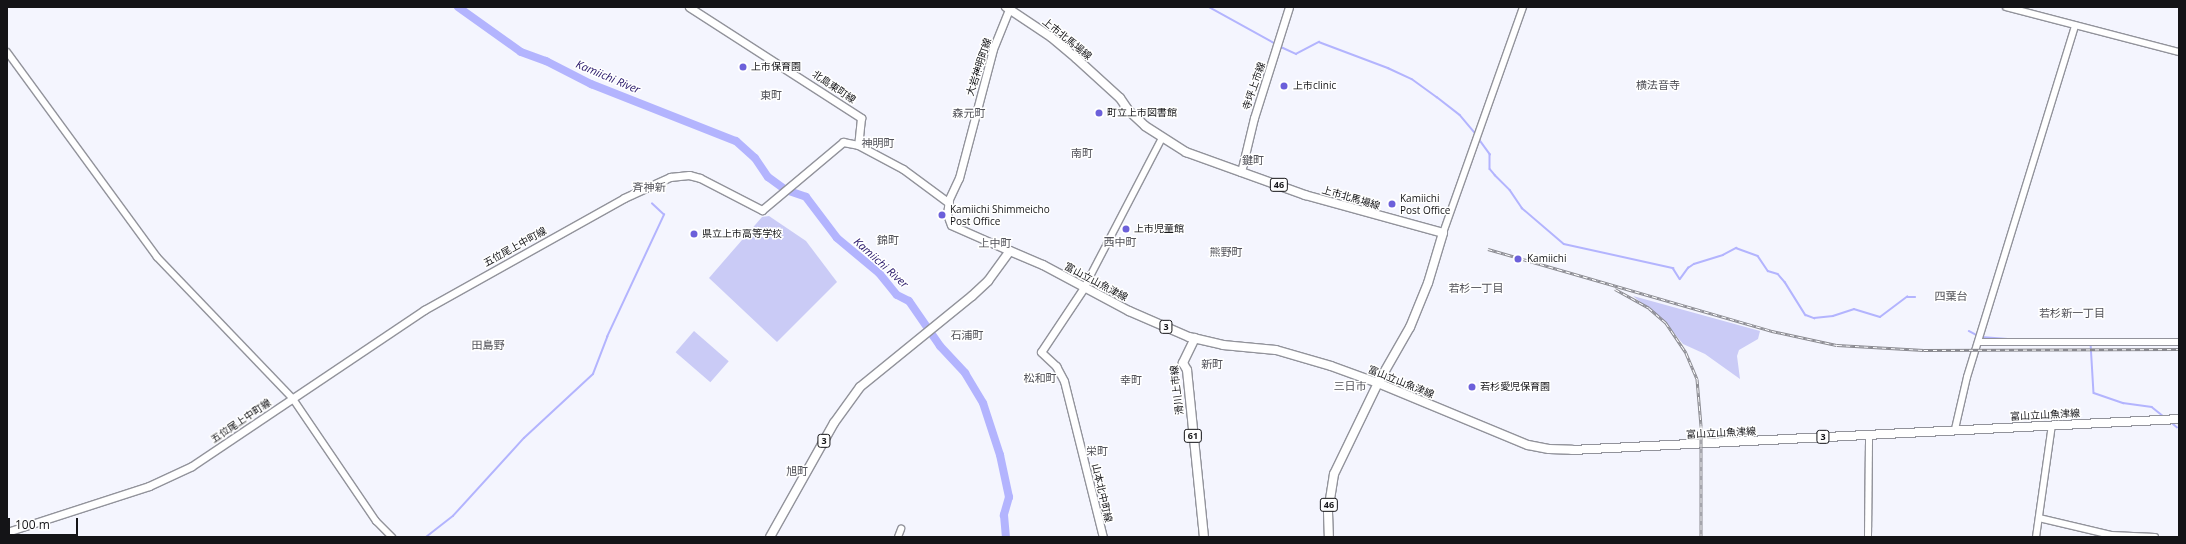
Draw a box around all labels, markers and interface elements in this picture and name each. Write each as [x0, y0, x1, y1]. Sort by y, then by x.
street label: 上市北馬場線 [1040, 15, 1094, 63]
street label: 大岩神明町線 [964, 37, 994, 97]
water label: Kamiichi River [574, 58, 642, 96]
street label: 寺坪上市線 [1240, 60, 1268, 112]
place label: 上市保育園 [751, 61, 801, 73]
marker: 上市保育園 [738, 62, 748, 72]
street label: 北島東町線 [810, 68, 858, 106]
district label: 横法音寺 [1636, 78, 1680, 92]
marker: 上市clinic [1278, 80, 1290, 92]
place label: 上市clinic [1293, 80, 1336, 92]
district label: 東町 [760, 88, 782, 102]
district label: 森元町 [953, 106, 985, 120]
place label: 町立上市図書館 [1107, 107, 1177, 119]
marker: 町立上市図書館 [1094, 108, 1104, 118]
district label: 神明町 [862, 136, 894, 150]
district label: 南町 [1071, 146, 1093, 160]
district label: 鍵町 [1242, 153, 1264, 167]
road number: 46 [1269, 178, 1289, 192]
district label: 斉神新 [633, 180, 665, 194]
street label: 上市北馬場線 [1321, 184, 1381, 212]
place label: Kamiichi Post Office [1400, 192, 1450, 216]
marker: Kamiichi Post Office [1387, 199, 1397, 209]
place label: Kamiichi Shimmeicho Post Office [950, 203, 1050, 226]
marker: Kamiichi Shimmeicho Post Office [937, 210, 947, 220]
place label: 上市児童館 [1134, 223, 1184, 235]
marker: 上市児童館 [1121, 224, 1131, 234]
street label: 五位尾上中町線 [481, 225, 549, 269]
place label: 県立上市高等学校 [702, 228, 782, 240]
marker: 県立上市高等学校 [689, 229, 699, 239]
district label: 錦町 [877, 233, 899, 247]
water label: Kamiichi River [851, 235, 911, 291]
district label: 西中町 [1104, 235, 1136, 249]
district label: 上中町 [979, 236, 1011, 250]
district label: 熊野町 [1210, 245, 1242, 259]
marker: Kamiichi [1512, 253, 1524, 265]
place label: Kamiichi [1527, 253, 1566, 265]
street label: 富山立山魚津線 [1062, 260, 1130, 304]
district label: 若杉一丁目 [1449, 281, 1503, 295]
district label: 四葉台 [1935, 289, 1967, 303]
district label: 若杉新一丁目 [2039, 306, 2105, 320]
road number: 3 [1159, 320, 1173, 334]
district label: 石浦町 [951, 328, 983, 342]
district label: 田島野 [472, 338, 504, 352]
district label: 新町 [1201, 357, 1223, 371]
street label: 富山立山魚津線 [1366, 363, 1436, 401]
street label: 滑川上市線 [1168, 364, 1186, 416]
district label: 松和町 [1024, 371, 1056, 385]
district label: 幸町 [1120, 373, 1142, 387]
district label: 三日市 [1334, 379, 1366, 393]
place label: 若杉愛児保育園 [1480, 381, 1550, 393]
marker: 若杉愛児保育園 [1467, 382, 1477, 392]
street label: 五位尾上中町線 [209, 396, 273, 446]
street label: 富山立山魚津線 [2010, 407, 2080, 423]
street label: 富山立山魚津線 [1686, 425, 1756, 441]
road number: 61 [1183, 429, 1203, 443]
road number: 3 [1816, 430, 1830, 444]
road number: 3 [817, 434, 831, 448]
district label: 栄町 [1086, 444, 1108, 458]
street label: 山本北中町線 [1089, 462, 1115, 524]
district label: 旭町 [786, 464, 808, 478]
road number: 46 [1319, 498, 1339, 512]
scale bar [10, 510, 80, 536]
text: 100 m [15, 516, 50, 533]

